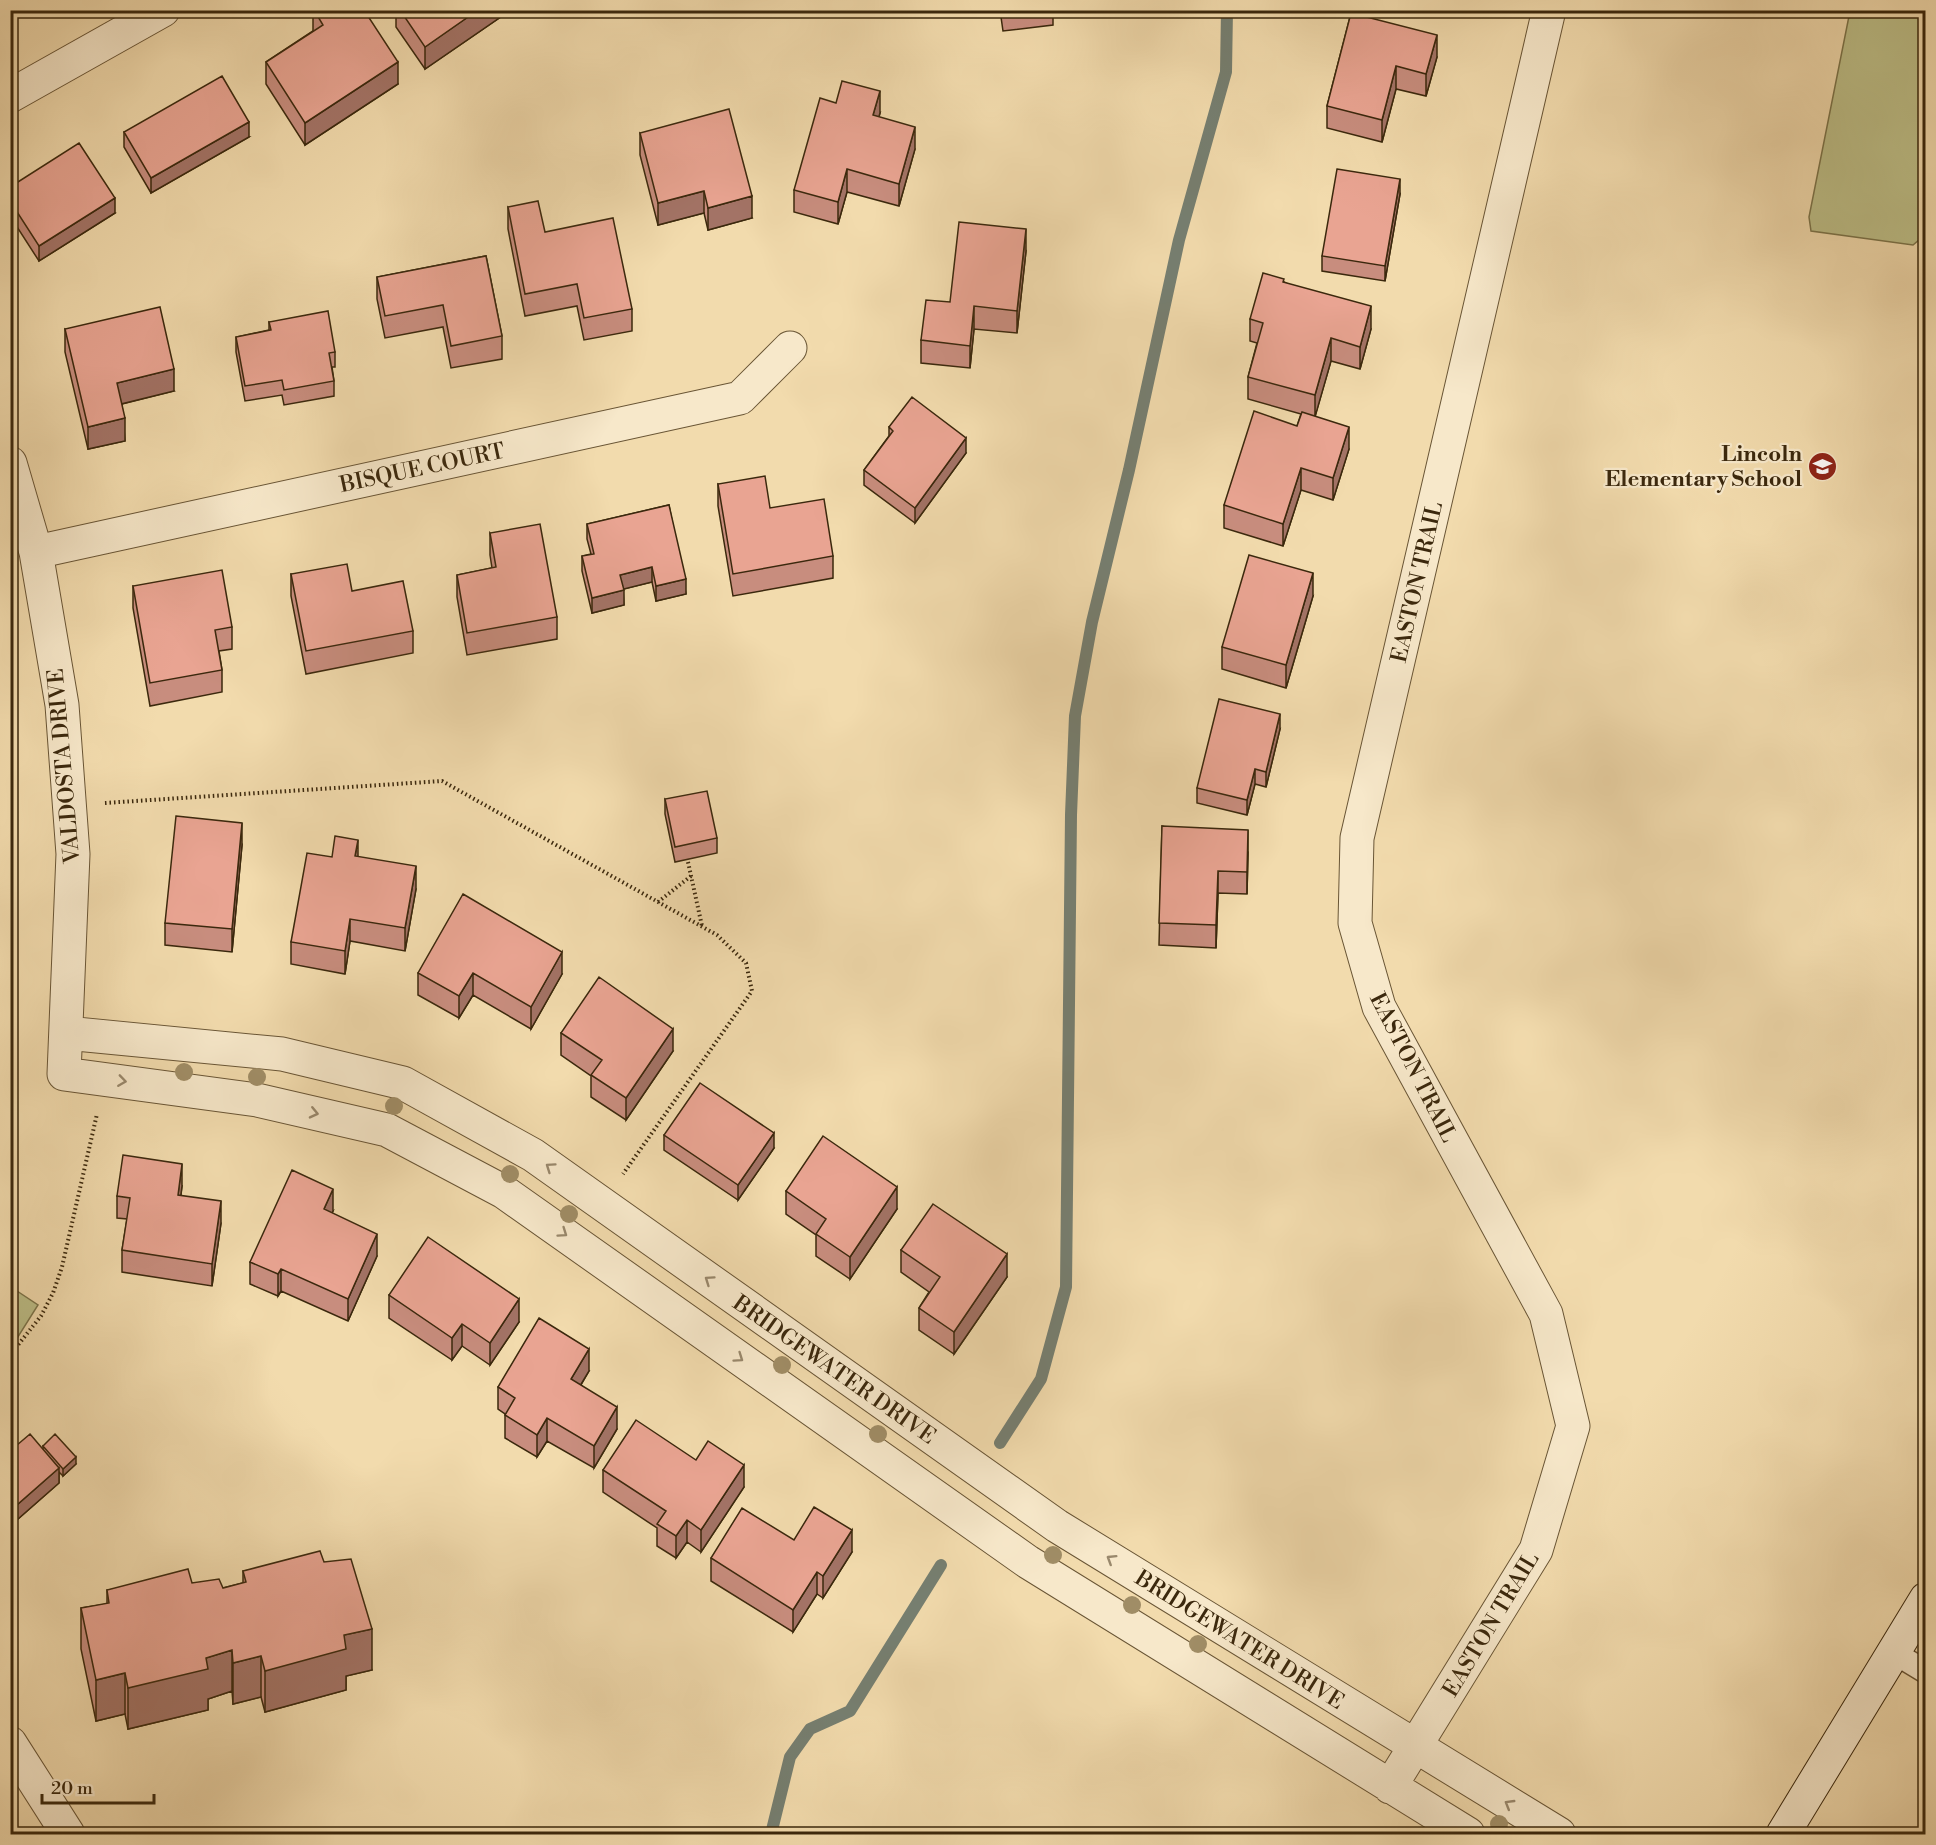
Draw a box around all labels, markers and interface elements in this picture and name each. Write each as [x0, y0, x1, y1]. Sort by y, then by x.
street label: BISQUE COURT [336, 438, 507, 499]
place label: Lincoln Elementary School [1605, 441, 1802, 493]
school or university icon: Lincoln Elementary School [1807, 450, 1839, 482]
street label: EASTON TRAIL [1386, 499, 1449, 665]
street label: VALDOSTA DRIVE [43, 667, 87, 866]
street label: EASTON TRAIL [1363, 988, 1462, 1147]
one-way arrow [118, 1075, 127, 1087]
one-way arrow [309, 1106, 319, 1119]
one-way arrow [546, 1164, 557, 1175]
one-way arrow [556, 1226, 567, 1237]
one-way arrow [705, 1276, 716, 1287]
street label: BRIDGEWATER DRIVE [727, 1289, 941, 1450]
one-way arrow [733, 1351, 744, 1362]
street label: EASTON TRAIL [1437, 1547, 1545, 1702]
one-way arrow [1106, 1556, 1117, 1567]
street label: BRIDGEWATER DRIVE [1129, 1564, 1349, 1716]
scale bar [42, 1767, 154, 1805]
text: 20 m [51, 1777, 93, 1800]
one-way arrow [1505, 1800, 1515, 1812]

